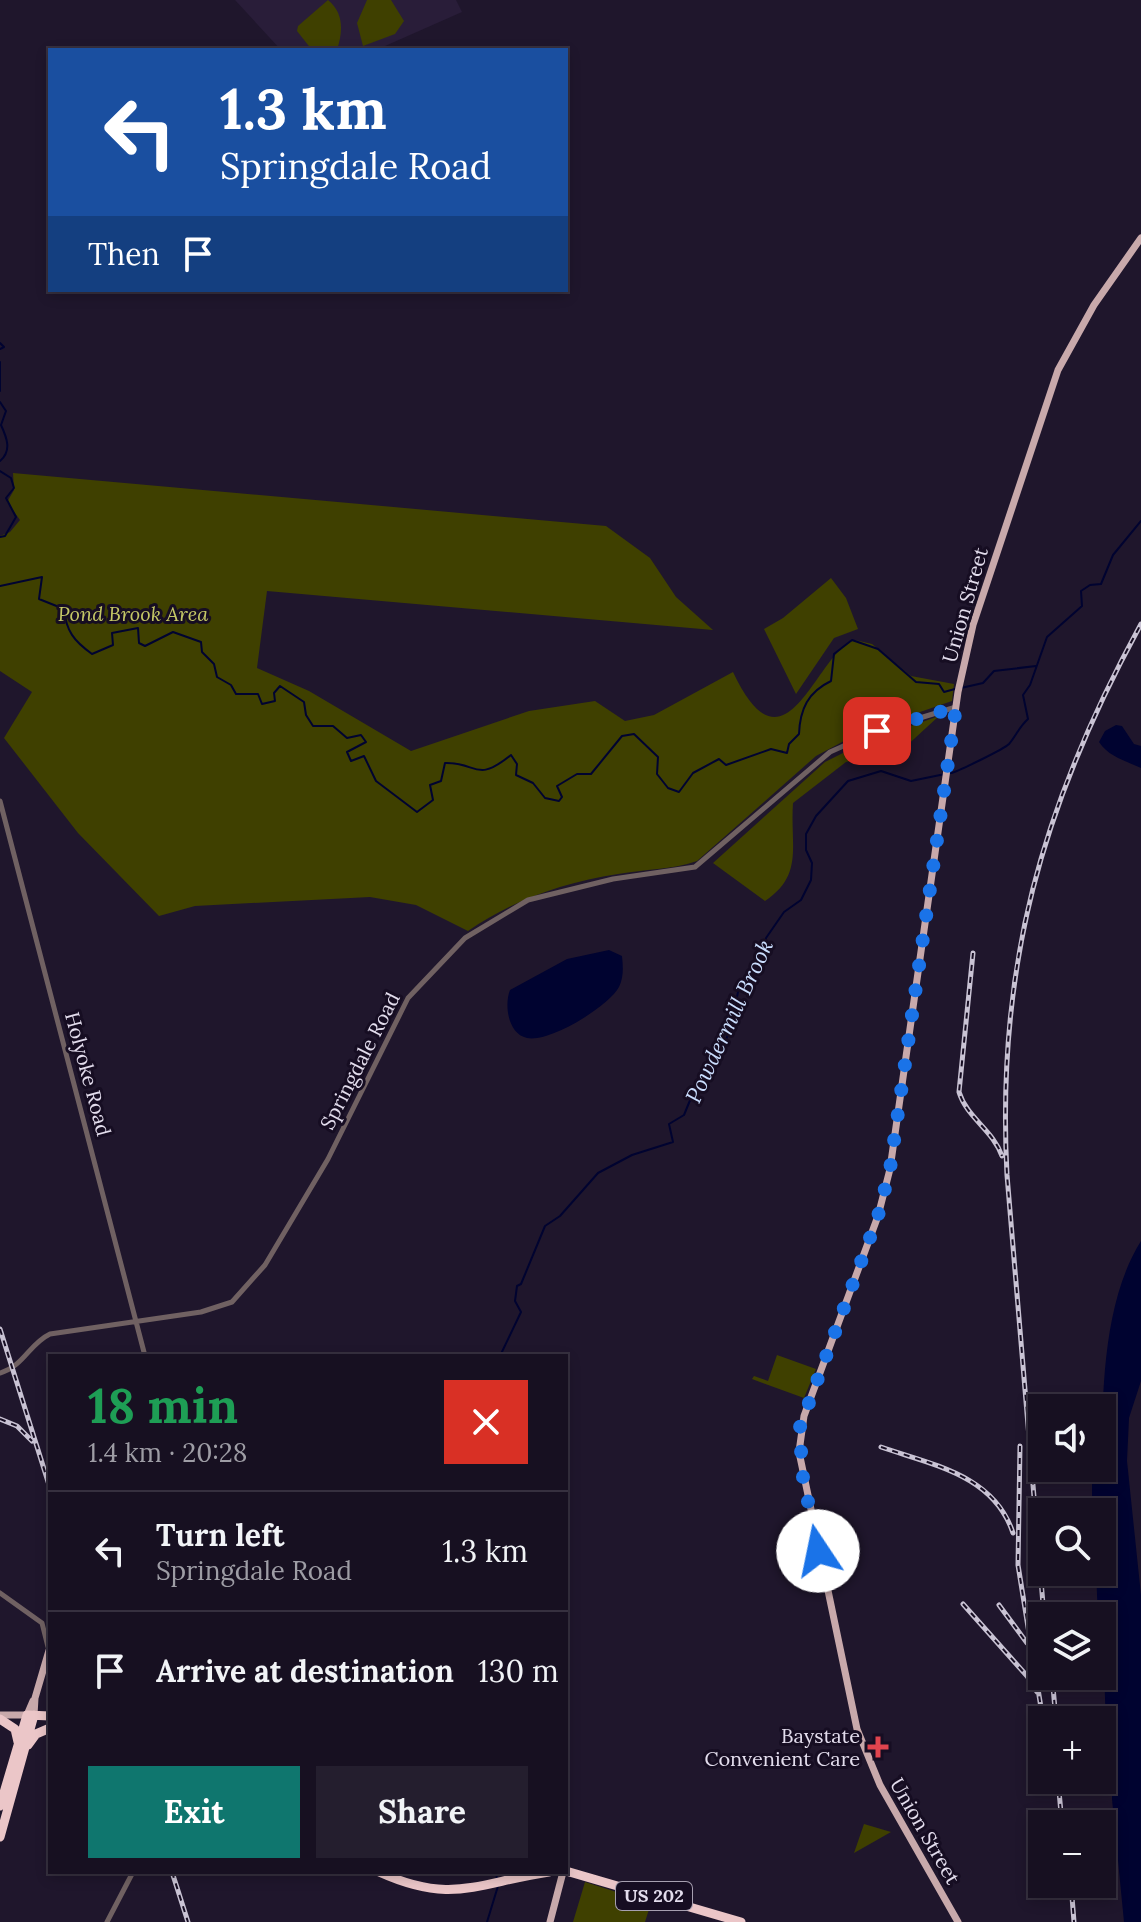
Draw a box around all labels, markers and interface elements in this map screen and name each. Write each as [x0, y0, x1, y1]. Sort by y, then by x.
text: 1.3 km [220, 73, 387, 144]
icon: left [88, 80, 192, 184]
text: Springdale Road [220, 143, 491, 189]
icon: arrive [176, 232, 220, 276]
text: Then [88, 235, 160, 273]
street label: Union Street [936, 544, 993, 665]
park label: Pond Brook Area [58, 601, 208, 626]
pin [843, 697, 911, 765]
icon: arrive [855, 709, 899, 753]
water label: Powdermill Brook [679, 935, 779, 1107]
street label: Springdale Road [314, 988, 405, 1134]
street label: Holyoke Road [60, 1009, 117, 1139]
text: 18 min [88, 1375, 238, 1436]
button: close [444, 1380, 528, 1464]
map controls [1028, 1394, 1116, 1898]
button: sound [1028, 1394, 1116, 1482]
text: 1.4 km · 20:28 [88, 1436, 247, 1469]
button: search [1028, 1498, 1116, 1586]
position arrow [776, 1509, 860, 1593]
text: Turn left [156, 1516, 284, 1554]
icon: left [88, 1529, 132, 1573]
text: 1.3 km [442, 1532, 528, 1570]
text: Springdale Road [156, 1554, 352, 1587]
button: layers [1028, 1602, 1116, 1690]
icon: arrive [88, 1649, 132, 1693]
text: Arrive at destination [156, 1652, 454, 1690]
text: 130 m [478, 1652, 559, 1690]
button: + [1028, 1706, 1116, 1794]
place label: Baystate Convenient Care [704, 1723, 860, 1771]
marker: Baystate Convenient Care [867, 1736, 889, 1758]
button: Exit [88, 1766, 300, 1858]
button: Share [316, 1766, 528, 1858]
street label: Union Street [885, 1773, 966, 1889]
button: − [1028, 1810, 1116, 1898]
road number: US 202 [616, 1882, 692, 1910]

